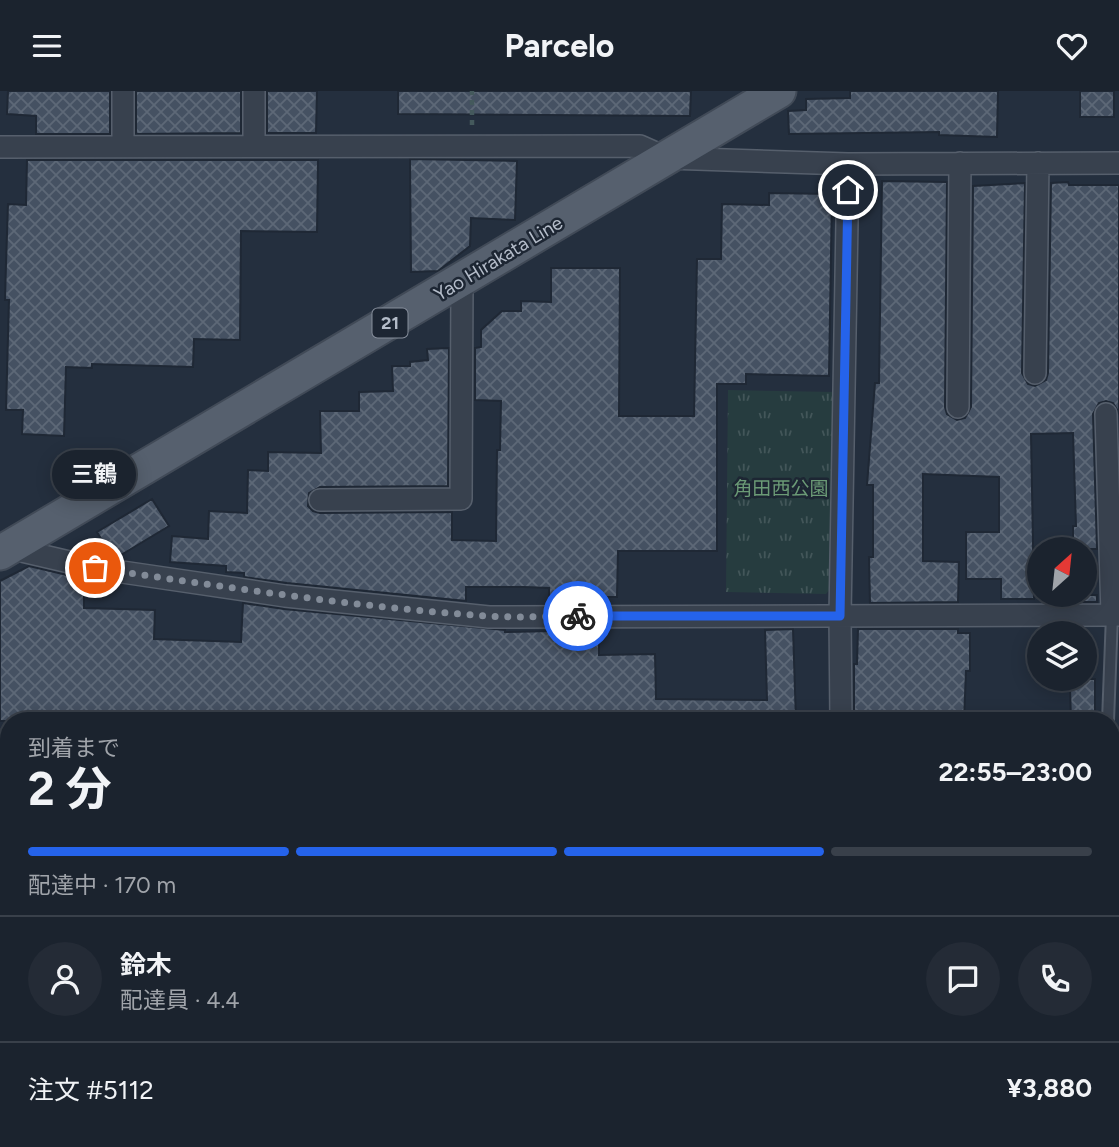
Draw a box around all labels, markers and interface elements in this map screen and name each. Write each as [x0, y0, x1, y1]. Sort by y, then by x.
icon: menu [28, 27, 66, 65]
text: Parcelo [505, 27, 614, 65]
icon: heart [1053, 27, 1091, 65]
pin [818, 160, 878, 220]
icon: home [829, 171, 867, 209]
street label: Yao Hirakata Line [430, 211, 567, 306]
road number: 21 [372, 309, 408, 337]
callout: 三鶴 [53, 449, 137, 498]
text: 三鶴 [71, 460, 117, 488]
park label: 角田西公園 [733, 477, 829, 500]
north arrow [1027, 537, 1097, 607]
map controls [1027, 537, 1097, 691]
pin [65, 538, 125, 598]
icon: bag [76, 549, 114, 587]
courier [543, 581, 613, 651]
icon: bike [559, 597, 597, 635]
button: layers [1027, 621, 1097, 691]
text: 到着まで [28, 734, 120, 762]
text: 22:55–23:00 [939, 756, 1092, 788]
text: 2 分 [28, 761, 112, 817]
text: 配達中 · 170 m [28, 871, 176, 899]
button: person [28, 942, 102, 1016]
button: chat [926, 942, 1000, 1016]
button: phone [1018, 942, 1092, 1016]
text: 鈴木 [120, 949, 172, 981]
text: 配達員 · 4.4 [120, 986, 240, 1014]
text: ¥3,880 [1007, 1072, 1092, 1104]
text: 注文 #5112 [28, 1074, 154, 1106]

